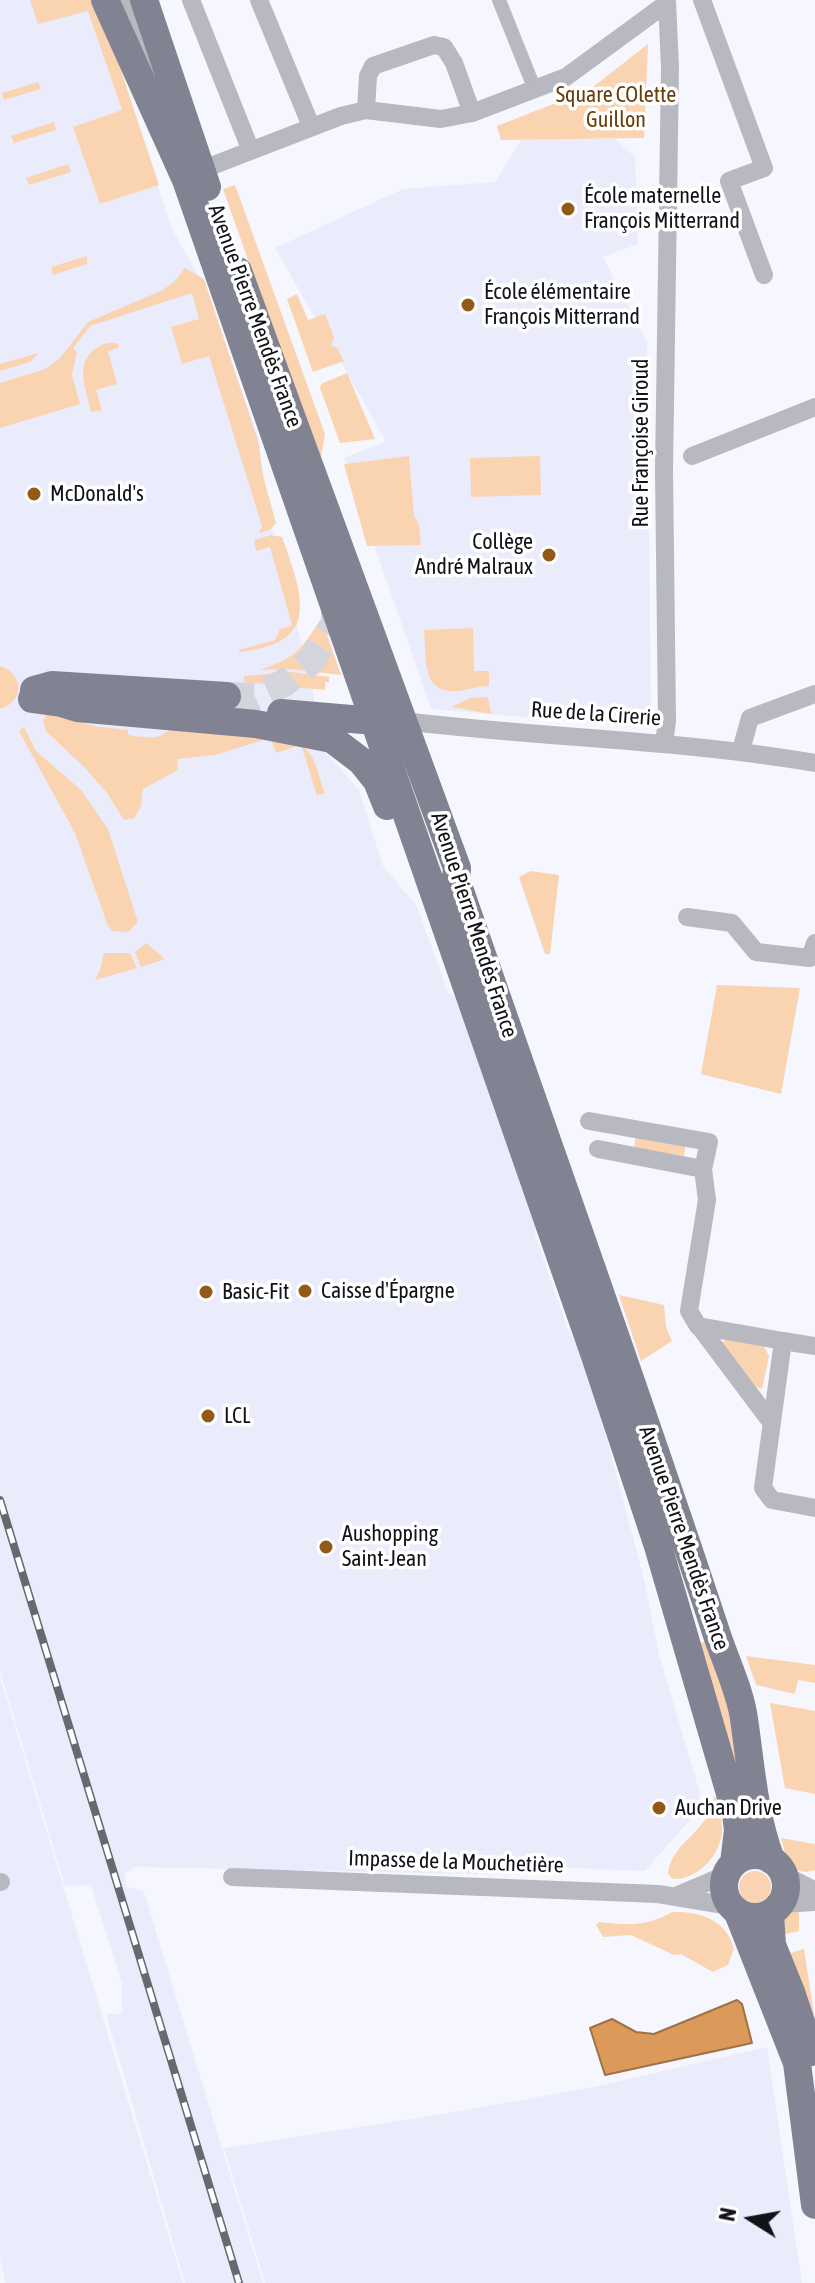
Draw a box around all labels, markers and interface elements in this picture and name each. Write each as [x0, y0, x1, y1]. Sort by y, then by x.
park label: Square COlette Guillon [556, 82, 676, 134]
place label: École maternelle François Mitterrand [584, 183, 740, 234]
marker: École maternelle François Mitterrand [559, 200, 577, 218]
street label: Avenue Pierre Mendès France [202, 201, 308, 431]
place label: École élémentaire François Mitterrand [484, 279, 640, 330]
marker: École élémentaire François Mitterrand [459, 296, 477, 314]
street label: Rue Françoise Giroud [628, 359, 654, 527]
place label: McDonald's [50, 481, 144, 507]
marker: McDonald's [25, 485, 43, 503]
place label: Collège André Malraux [415, 529, 533, 580]
marker: Collège André Malraux [540, 546, 558, 564]
street label: Rue de la Cirerie [530, 696, 662, 732]
street label: Avenue Pierre Mendès France [425, 809, 523, 1041]
place label: Caisse d'Épargne [321, 1278, 455, 1304]
place label: Basic-Fit [222, 1279, 289, 1305]
marker: Caisse d'Épargne [296, 1282, 314, 1300]
marker: Basic-Fit [197, 1283, 215, 1301]
place label: LCL [224, 1403, 250, 1429]
marker: LCL [199, 1407, 217, 1425]
street label: Avenue Pierre Mendès France [633, 1422, 735, 1654]
place label: Aushopping Saint-Jean [342, 1521, 438, 1572]
marker: Aushopping Saint-Jean [317, 1538, 335, 1556]
place label: Auchan Drive [675, 1795, 782, 1821]
marker: Auchan Drive [650, 1799, 668, 1817]
street label: Impasse de la Mouchetière [348, 1845, 564, 1879]
north arrow [711, 2179, 791, 2259]
text: N [713, 2206, 741, 2223]

